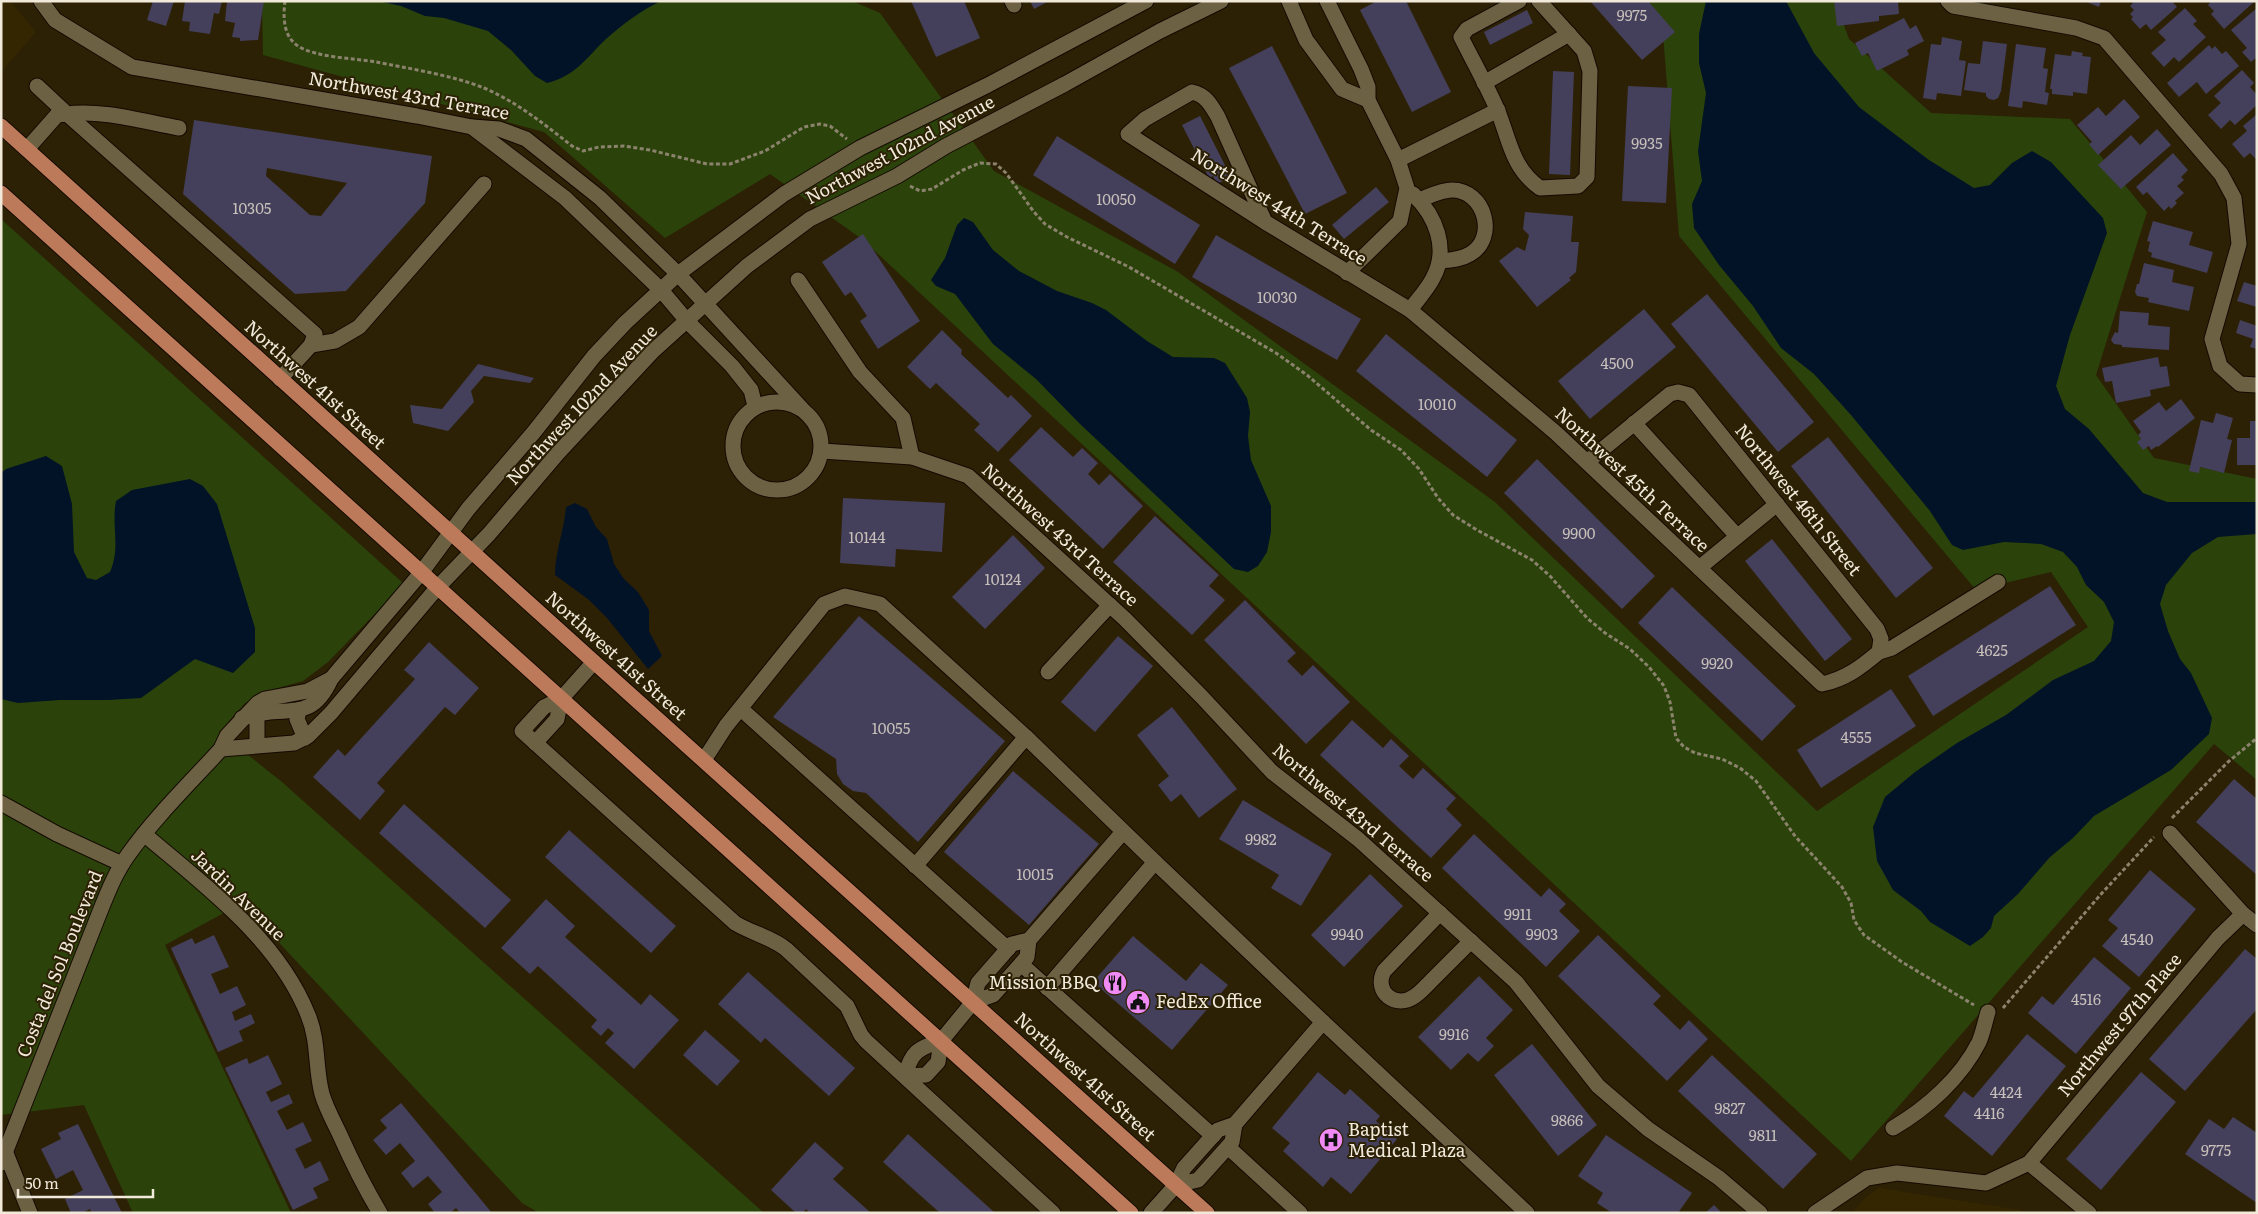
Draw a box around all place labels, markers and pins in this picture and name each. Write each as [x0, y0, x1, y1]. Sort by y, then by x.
place label: Mission BBQ [989, 968, 1100, 995]
restaurant icon: Mission BBQ [1102, 970, 1128, 996]
place label: FedEx Office [1156, 987, 1262, 1014]
public building icon: FedEx Office [1125, 989, 1151, 1015]
place label: Baptist Medical Plaza [1348, 1115, 1466, 1163]
hospital icon: Baptist Medical Plaza [1318, 1127, 1344, 1153]

